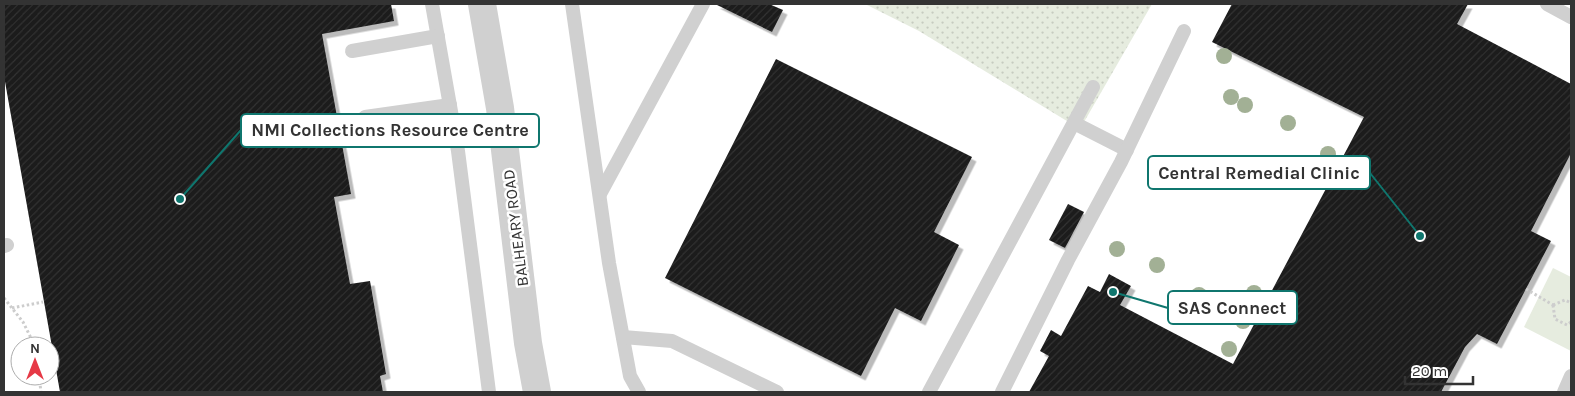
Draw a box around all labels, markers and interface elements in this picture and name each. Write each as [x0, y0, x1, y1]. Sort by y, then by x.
callout: NMI Collections Resource Centre [241, 114, 539, 147]
text: NMI Collections Resource Centre [251, 119, 529, 141]
callout: Central Remedial Clinic [1148, 156, 1370, 189]
text: Central Remedial Clinic [1158, 162, 1360, 184]
street label: BALHEARY ROAD [499, 168, 532, 288]
callout: SAS Connect [1168, 291, 1297, 324]
text: SAS Connect [1178, 297, 1286, 319]
north arrow [10, 336, 60, 386]
text: N [30, 340, 40, 357]
scale bar [1405, 354, 1472, 386]
text: 20 m [1412, 362, 1447, 380]

